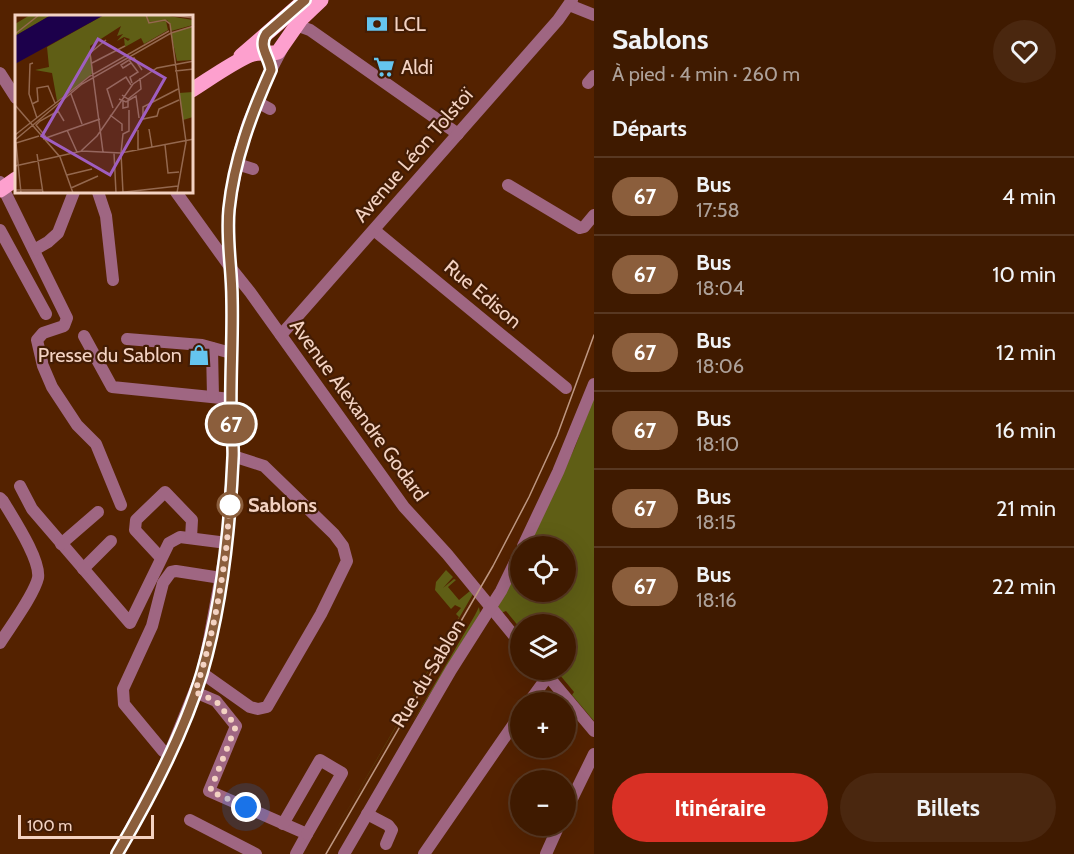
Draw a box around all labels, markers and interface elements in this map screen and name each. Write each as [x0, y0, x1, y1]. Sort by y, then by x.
bank icon: LCL [365, 12, 389, 36]
place label: LCL [394, 12, 426, 36]
inset map [15, 15, 194, 194]
button: heart [993, 20, 1056, 83]
text: Sablons [612, 22, 709, 56]
supermarket icon: Aldi [372, 55, 396, 79]
place label: Aldi [401, 55, 433, 79]
text: À pied · 4 min · 260 m [612, 62, 800, 86]
street label: Avenue Léon Tolstoï [348, 83, 478, 227]
text: Départs [612, 115, 687, 142]
text: Bus [696, 171, 731, 198]
text: 4 min [1002, 183, 1056, 210]
text: 67 [634, 184, 656, 209]
text: 17:58 [696, 198, 740, 222]
text: Bus [696, 249, 731, 276]
street label: Rue Edison [439, 255, 527, 333]
text: 10 min [992, 261, 1056, 288]
text: 67 [634, 262, 656, 287]
text: 18:04 [696, 276, 744, 300]
street label: Avenue Alexandre Godard [285, 314, 433, 506]
text: Bus [696, 327, 731, 354]
text: 12 min [996, 339, 1056, 366]
text: 67 [634, 340, 656, 365]
place label: Presse du Sablon [38, 343, 182, 367]
shop icon: Presse du Sablon [187, 343, 211, 367]
text: 18:06 [696, 354, 744, 378]
line badge: 67 [204, 404, 258, 444]
text: Bus [696, 405, 731, 432]
text: 67 [220, 412, 242, 437]
text: 16 min [995, 417, 1056, 444]
text: 67 [634, 418, 656, 443]
text: 18:10 [696, 432, 739, 456]
text: Bus [696, 483, 731, 510]
marker: Sablons [217, 492, 243, 518]
place label: Sablons [248, 493, 317, 517]
text: 21 min [996, 495, 1056, 522]
text: 67 [634, 496, 656, 521]
text: 18:15 [696, 510, 736, 534]
map controls [510, 536, 576, 836]
button: locate [510, 536, 576, 602]
text: Bus [696, 561, 731, 588]
text: 22 min [992, 573, 1056, 600]
text: 67 [634, 574, 656, 599]
text: 18:16 [696, 588, 737, 612]
street label: Rue du Sablon [386, 614, 470, 732]
button: layers [510, 614, 576, 680]
button: + [510, 692, 576, 758]
button: − [510, 770, 576, 836]
button: Itinéraire [612, 773, 828, 842]
button: Billets [840, 773, 1056, 842]
your location [231, 792, 261, 822]
scale bar [18, 812, 154, 840]
text: 100 m [27, 816, 72, 835]

